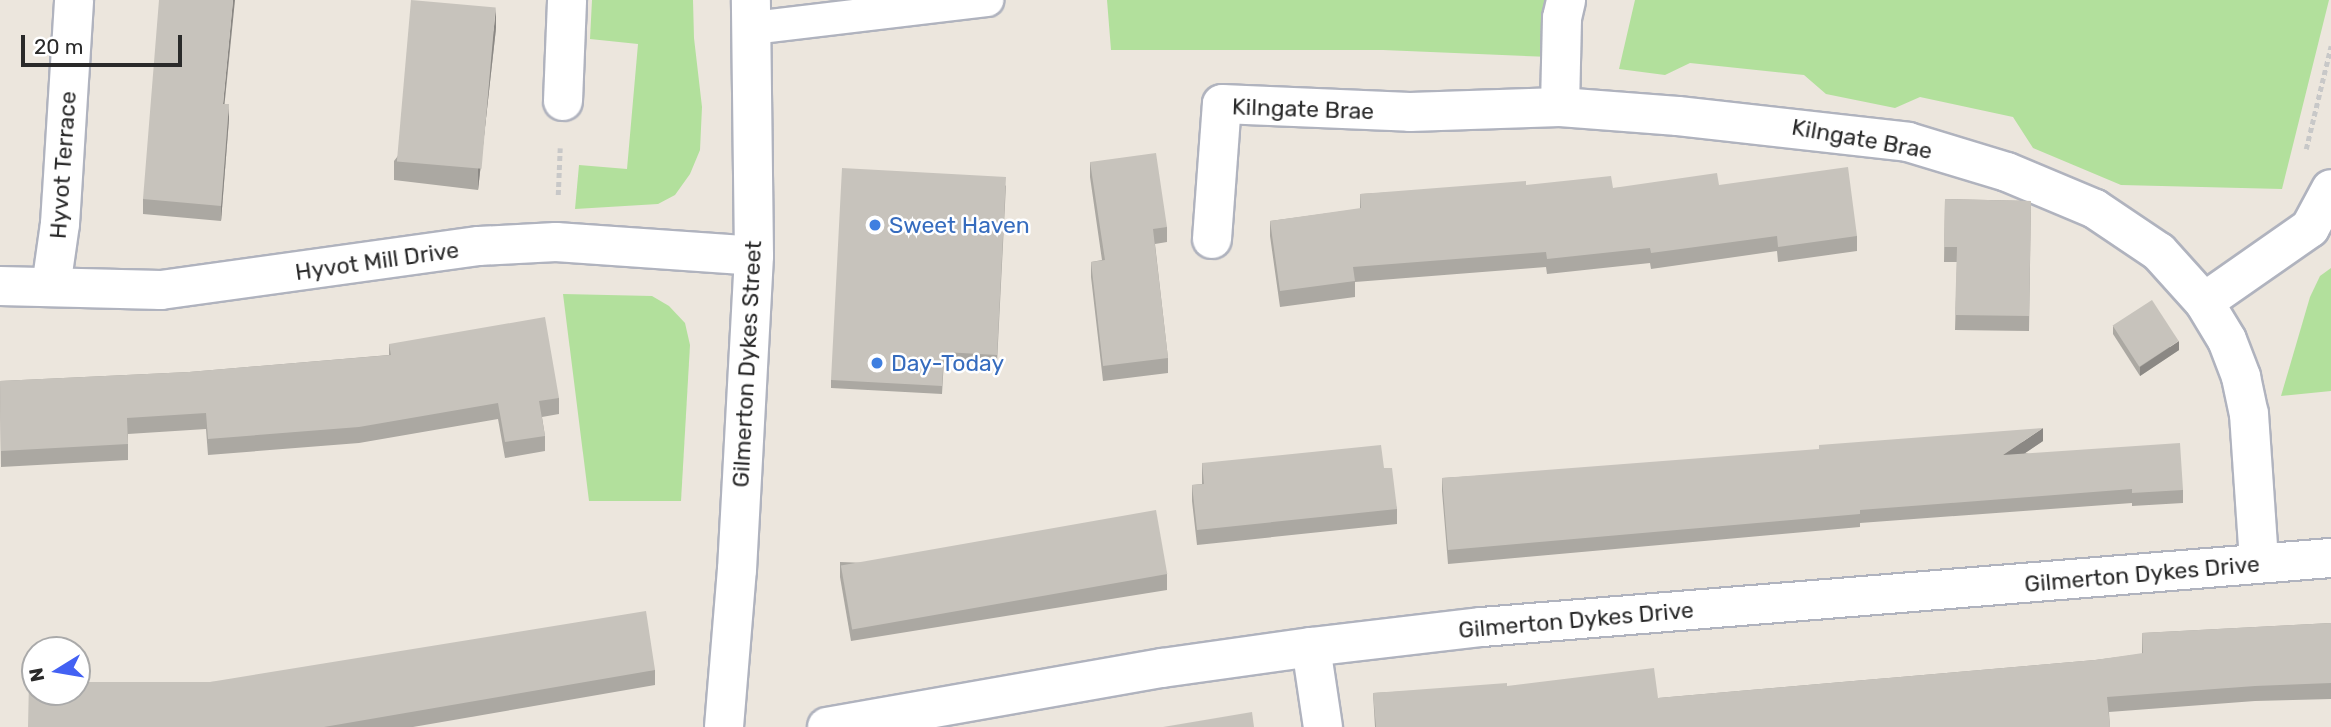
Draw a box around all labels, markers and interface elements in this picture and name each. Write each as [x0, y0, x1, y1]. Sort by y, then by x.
scale bar [24, 21, 186, 65]
text: 20 m [34, 34, 83, 59]
street label: Hyvot Terrace [44, 90, 82, 240]
street label: Kilngate Brae [1231, 93, 1375, 125]
street label: Kilngate Brae [1790, 113, 1934, 165]
place label: Sweet Haven [889, 211, 1030, 239]
marker: Sweet Haven [867, 217, 883, 233]
street label: Hyvot Mill Drive [293, 236, 461, 286]
street label: Gilmerton Dykes Street [727, 240, 767, 488]
place label: Day-Today [891, 349, 1004, 377]
marker: Day-Today [869, 355, 885, 371]
street label: Gilmerton Dykes Drive [2023, 550, 2261, 598]
street label: Gilmerton Dykes Drive [1457, 596, 1695, 644]
north arrow [21, 636, 91, 706]
text: N [24, 666, 49, 684]

